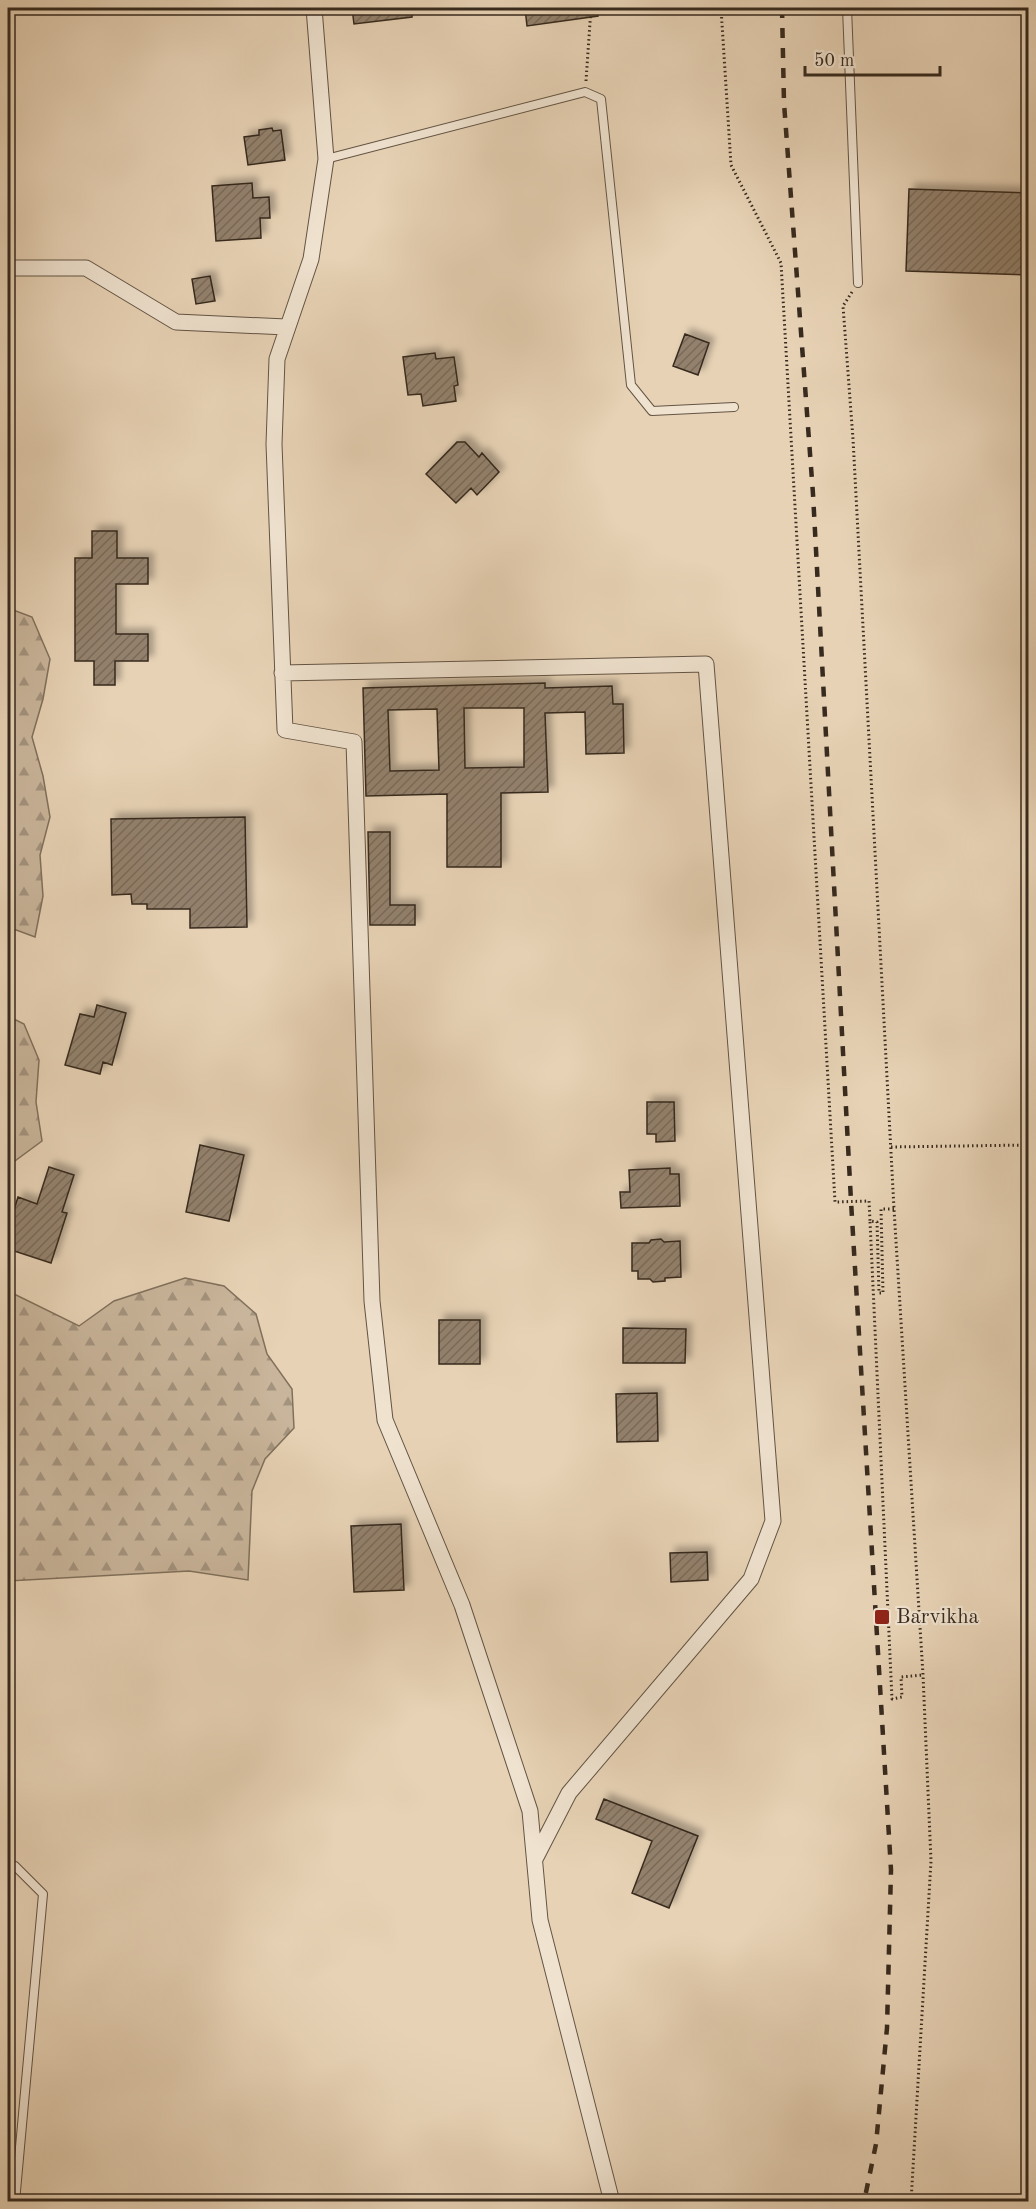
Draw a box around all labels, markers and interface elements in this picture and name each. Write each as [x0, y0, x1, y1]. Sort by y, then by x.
scale bar [805, 39, 940, 77]
text: 50 m [814, 52, 854, 70]
place label: Barvikha [896, 1607, 979, 1628]
marker: Barvikha [873, 1608, 891, 1626]

